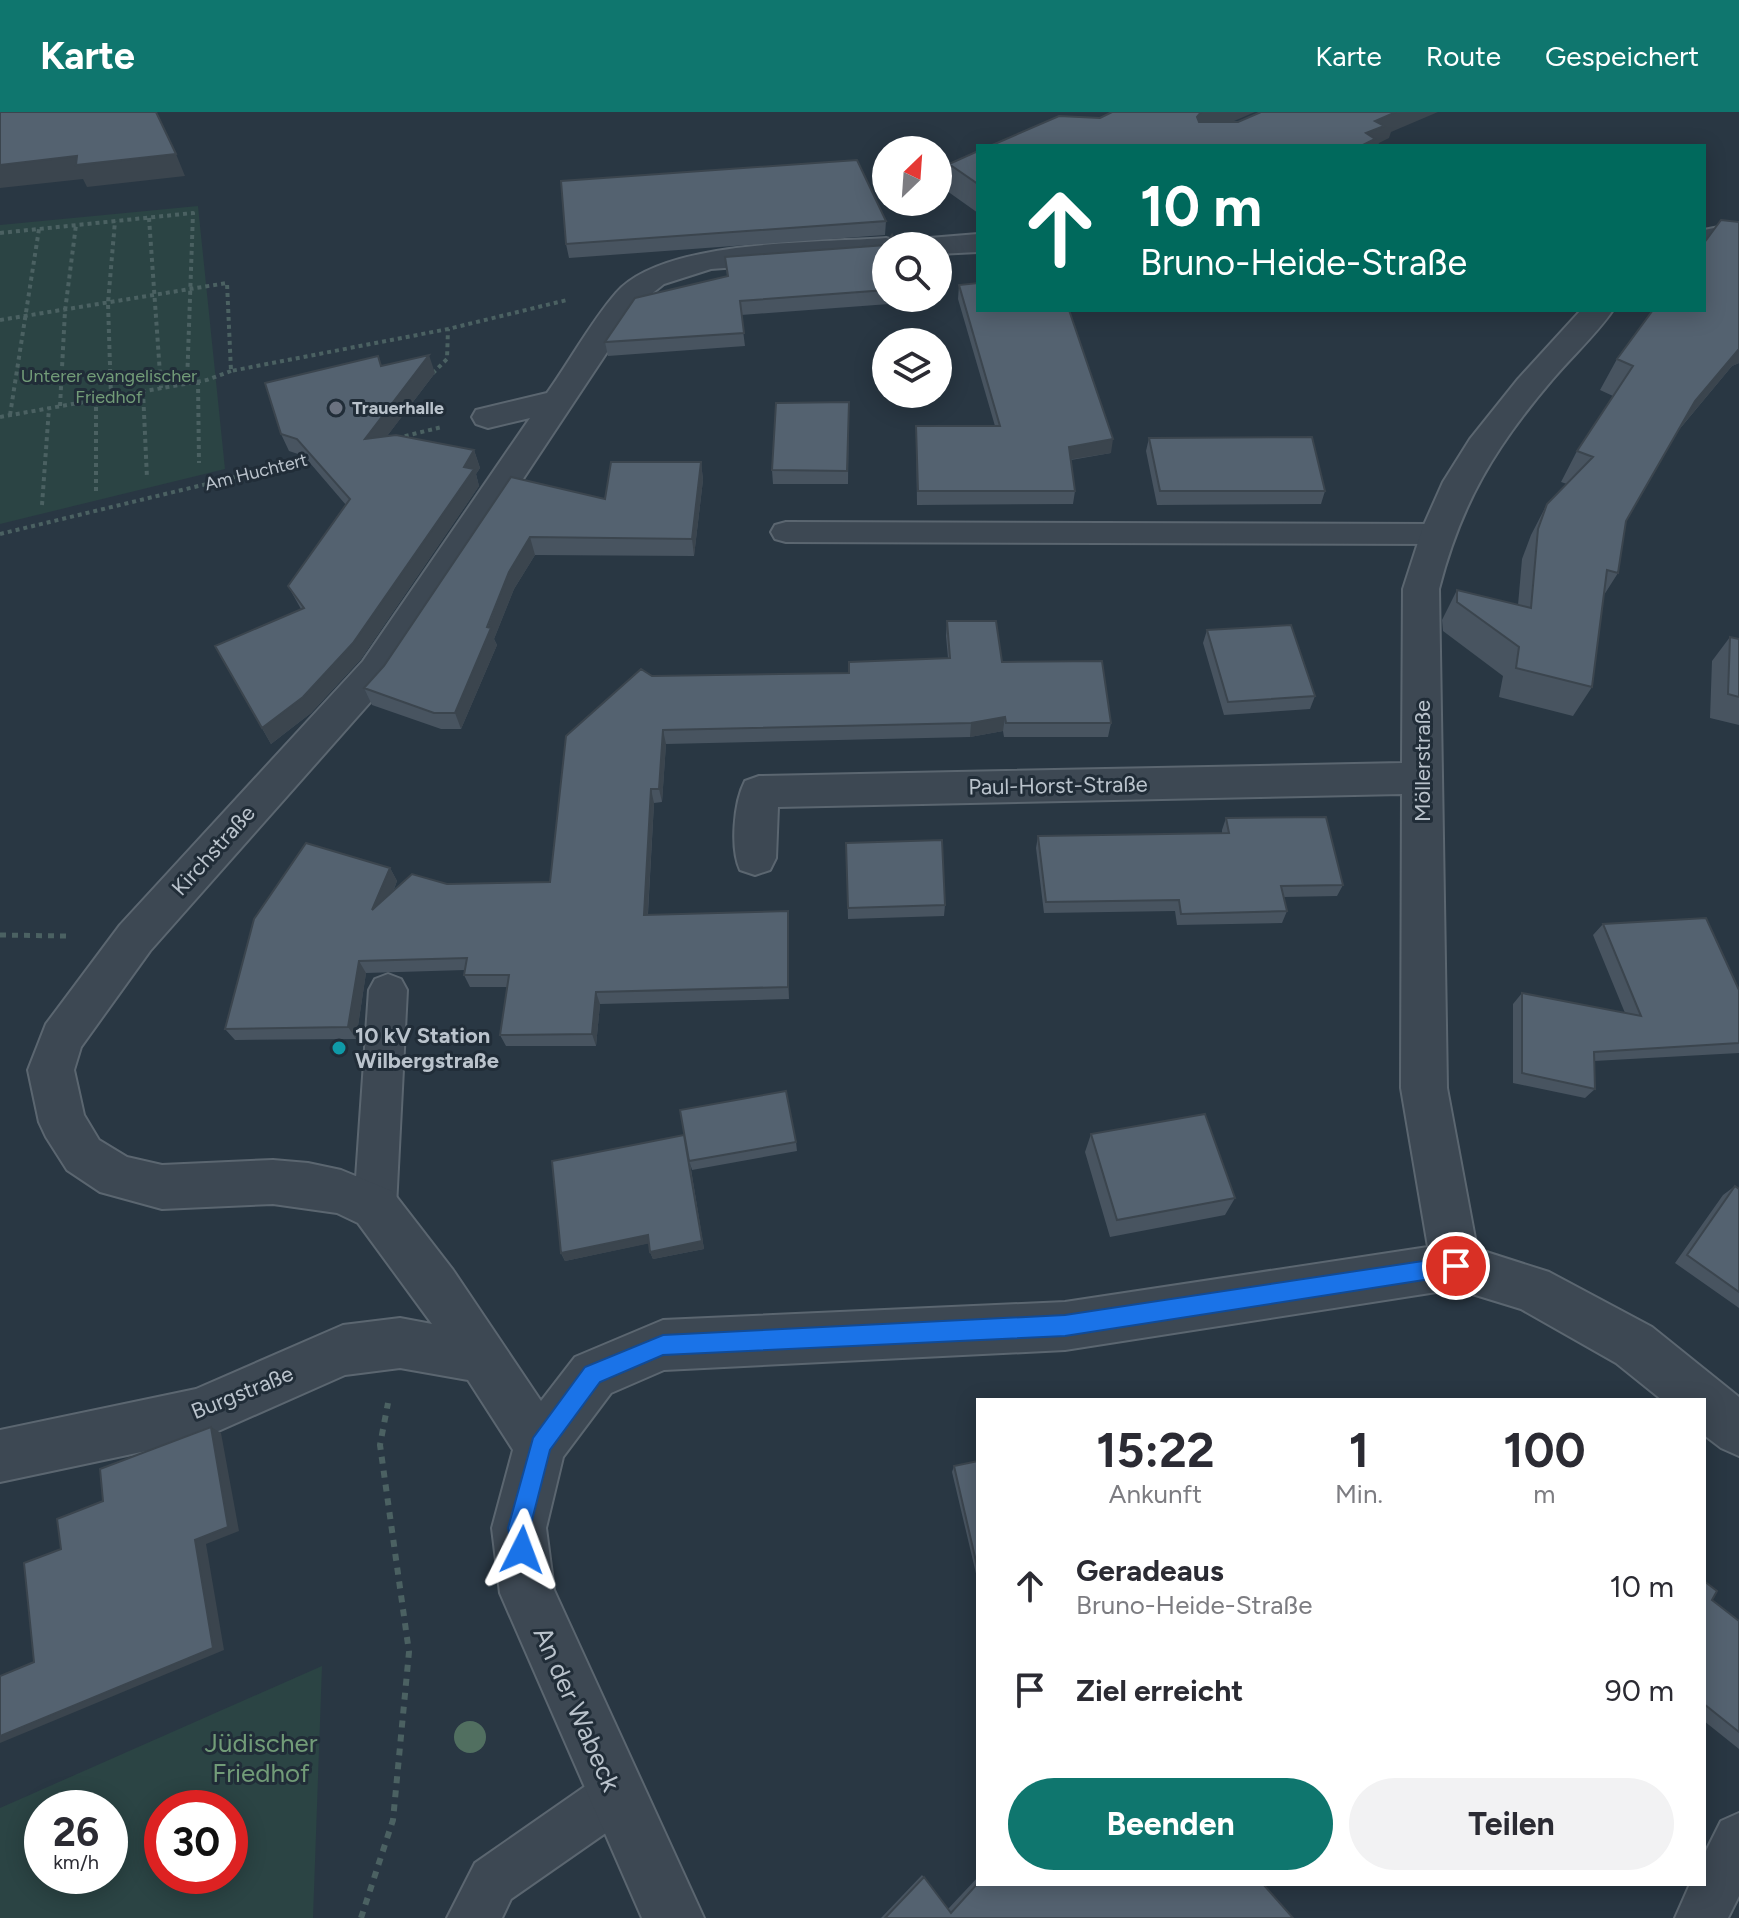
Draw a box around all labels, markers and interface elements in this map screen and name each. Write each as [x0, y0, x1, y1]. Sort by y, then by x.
text: Karte [40, 33, 135, 79]
text: Karte [1315, 39, 1382, 73]
text: Route [1426, 39, 1501, 73]
text: Gespeichert [1545, 39, 1699, 73]
north arrow [872, 136, 952, 216]
map controls [872, 136, 952, 408]
text: 10 m [1140, 173, 1262, 240]
icon: ahead [1008, 176, 1112, 280]
button: search [872, 232, 952, 312]
text: Bruno-Heide-Straße [1140, 241, 1467, 284]
button: layers [872, 328, 952, 408]
park label: Unterer evangelischer Friedhof [21, 365, 197, 408]
place label: Trauerhalle [352, 397, 444, 419]
marker: Trauerhalle [327, 399, 345, 417]
street label: Am Huchtert [203, 449, 310, 495]
street label: Möllerstraße [1409, 700, 1436, 822]
street label: Paul-Horst-Straße [968, 770, 1148, 801]
street label: Kirchstraße [166, 800, 261, 901]
place label: 10 kV Station Wilbergstraße [355, 1022, 499, 1074]
marker: 10 kV Station Wilbergstraße [330, 1039, 348, 1057]
pin [1422, 1232, 1490, 1300]
icon: arrive [1434, 1244, 1478, 1288]
street label: Burgstraße [187, 1360, 297, 1425]
text: 15:22 [1096, 1421, 1215, 1479]
text: 1 [1349, 1421, 1369, 1479]
text: 100 [1503, 1421, 1586, 1479]
text: Ankunft [1109, 1478, 1202, 1510]
text: Min. [1335, 1478, 1383, 1510]
text: m [1533, 1478, 1555, 1510]
position arrow [480, 1508, 564, 1592]
text: Geradeaus [1076, 1552, 1224, 1589]
icon: ahead [1008, 1564, 1052, 1608]
text: 10 m [1609, 1568, 1674, 1605]
text: Bruno-Heide-Straße [1076, 1589, 1312, 1621]
street label: An der Wabeck [526, 1622, 628, 1796]
icon: arrive [1008, 1668, 1052, 1712]
text: Ziel erreicht [1076, 1672, 1243, 1709]
text: 90 m [1605, 1672, 1674, 1709]
park label: Jüdischer Friedhof [205, 1727, 318, 1789]
button: Beenden [1008, 1778, 1333, 1870]
button: Teilen [1349, 1778, 1674, 1870]
speed limit sign: 30 [144, 1790, 248, 1894]
text: 26 [53, 1808, 99, 1856]
text: km/h [53, 1850, 99, 1874]

